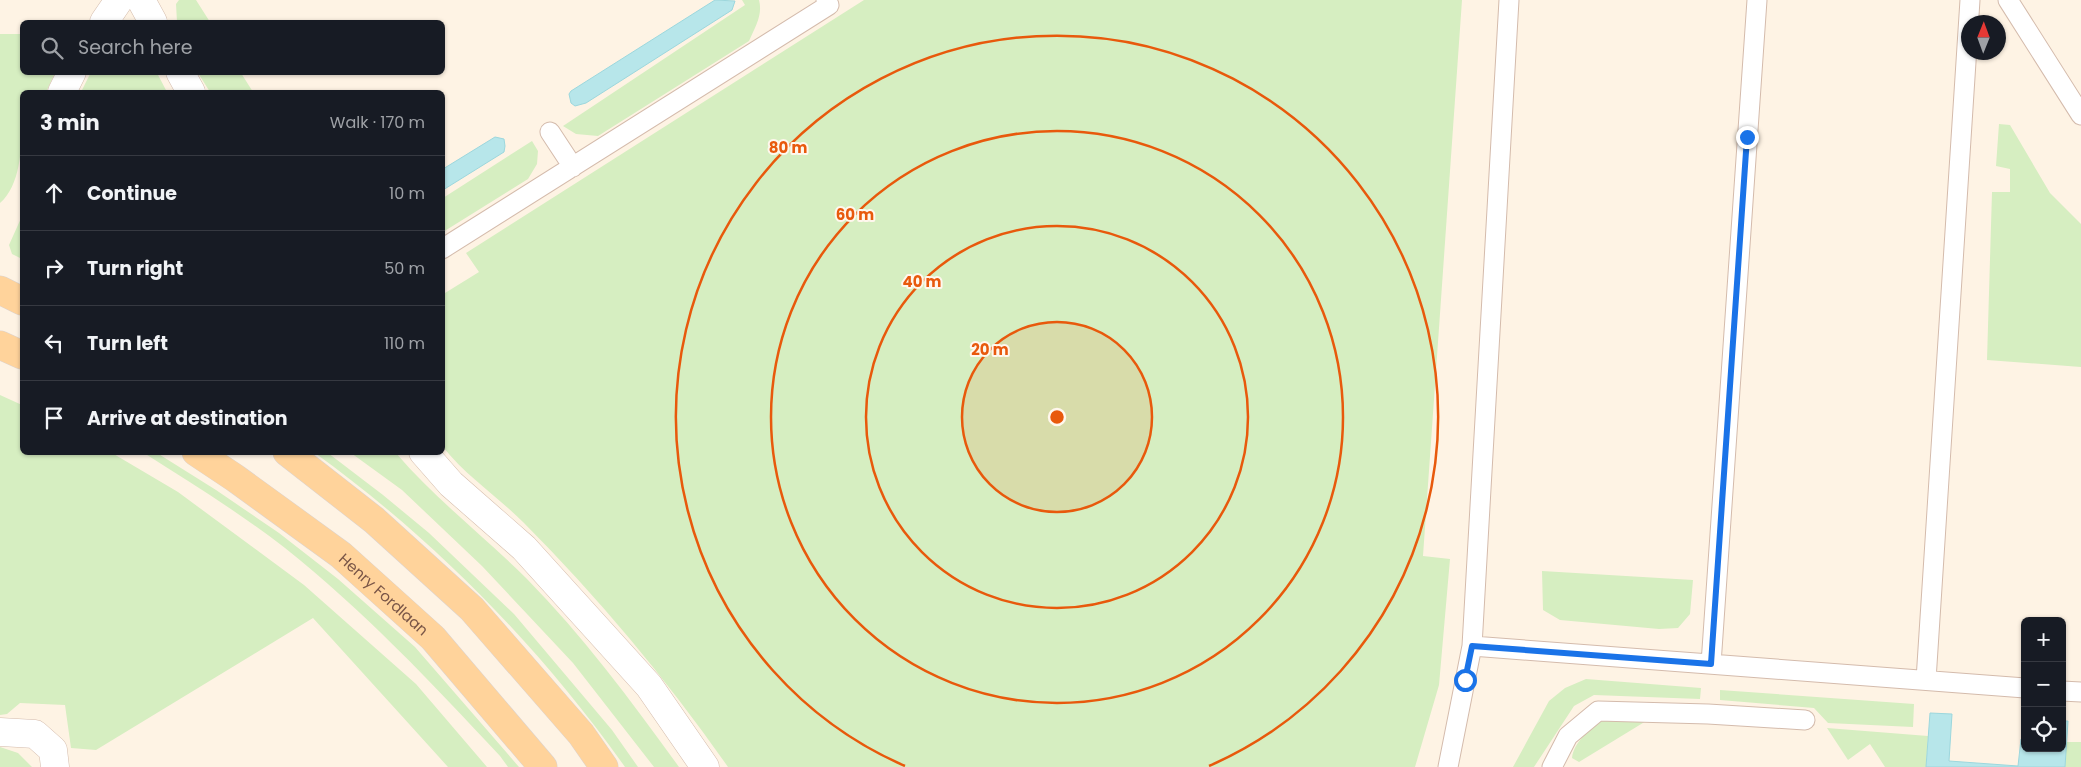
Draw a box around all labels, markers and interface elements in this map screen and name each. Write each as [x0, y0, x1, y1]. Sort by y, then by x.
north arrow [1961, 15, 2006, 60]
search box [20, 20, 445, 75]
icon: search [38, 34, 66, 62]
text: Search here [78, 34, 192, 61]
text: 3 min [40, 108, 100, 137]
text: Walk · 170 m [330, 111, 425, 134]
route end [1736, 126, 1759, 149]
text: 80 m [769, 137, 807, 158]
icon: ahead [40, 179, 68, 207]
text: Continue [87, 180, 177, 207]
text: 10 m [389, 182, 425, 205]
text: 60 m [836, 204, 874, 225]
icon: right [40, 254, 68, 282]
text: Turn right [87, 255, 183, 282]
text: 50 m [384, 257, 425, 280]
text: 40 m [902, 271, 942, 292]
icon: left [40, 329, 68, 357]
text: Turn left [87, 330, 168, 357]
text: 110 m [384, 332, 425, 355]
text: 20 m [971, 339, 1009, 360]
icon: arrive [40, 404, 68, 432]
text: Arrive at destination [87, 405, 288, 432]
centre of rings [1048, 408, 1066, 426]
street label: Henry Fordlaan [335, 548, 433, 640]
map controls [2021, 617, 2066, 752]
button: + [2021, 617, 2066, 662]
button: − [2021, 662, 2066, 707]
route start [1454, 669, 1477, 692]
button: locate [2021, 707, 2066, 752]

